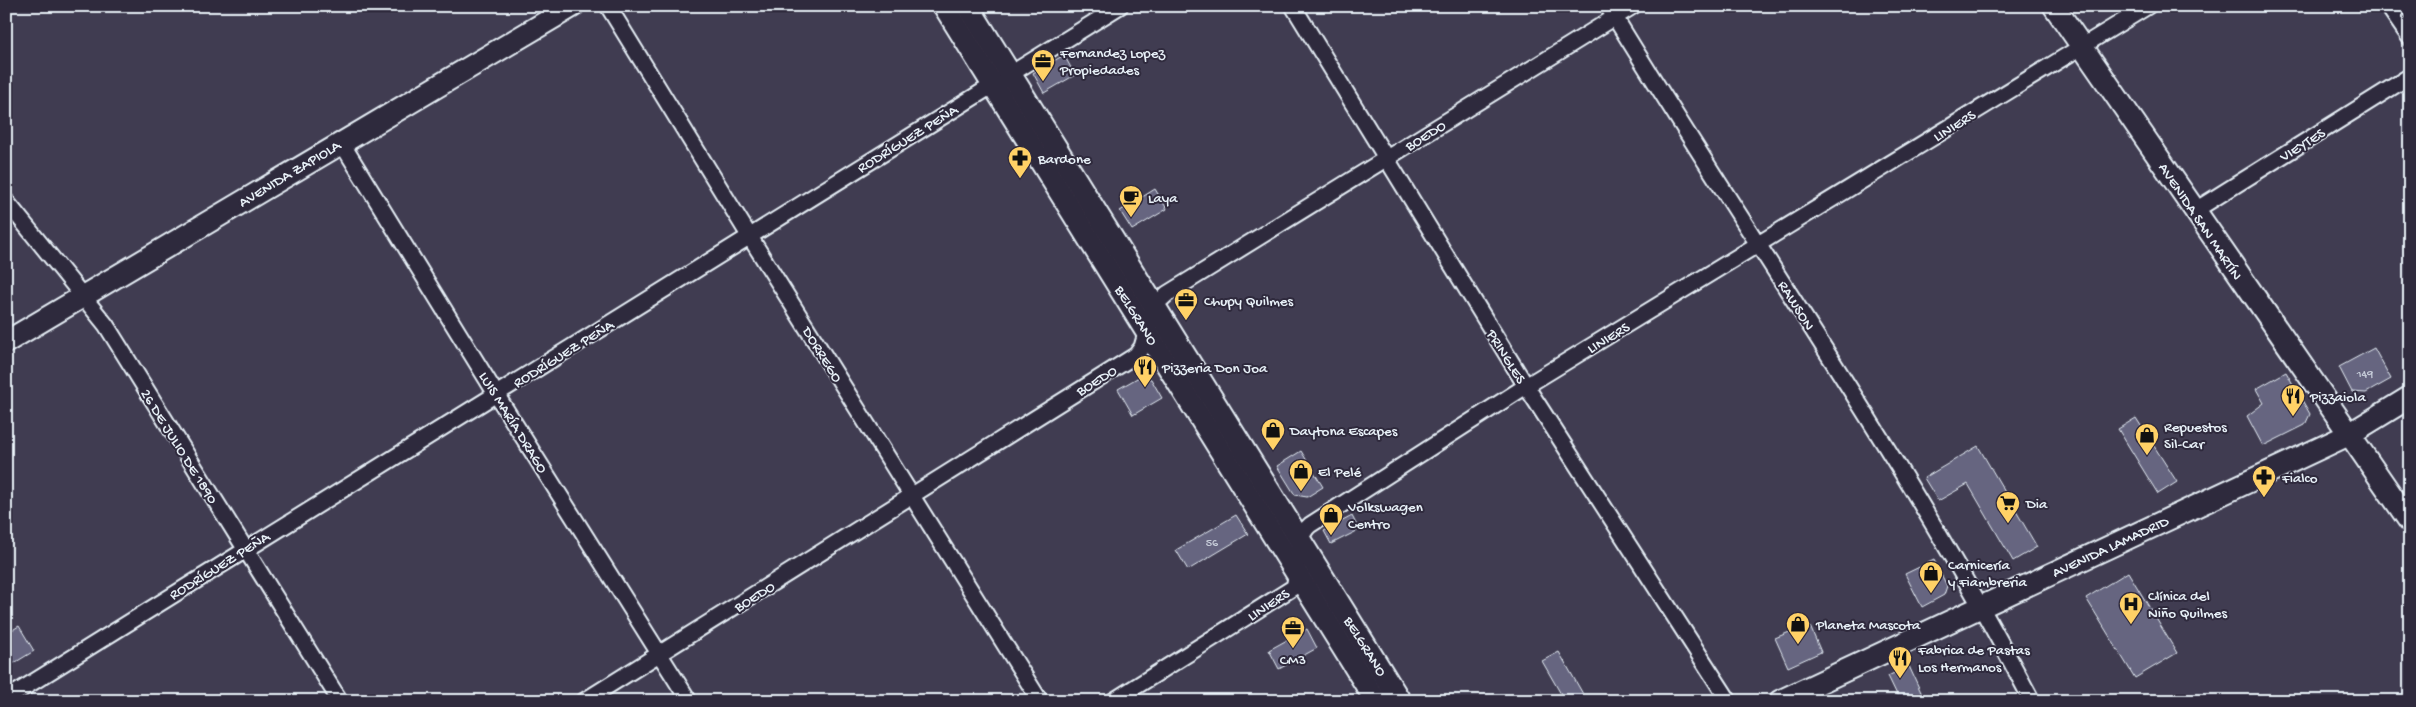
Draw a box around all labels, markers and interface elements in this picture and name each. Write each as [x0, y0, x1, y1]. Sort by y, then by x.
place label: Fernandez Lopez Propiedades [1059, 45, 1165, 80]
office icon: Fernandez Lopez Propiedades [1030, 48, 1056, 82]
street label: RODRÍGUEZ PEÑA [854, 101, 963, 178]
street label: LINIERS [1931, 107, 1980, 147]
street label: BOEDO [1401, 117, 1450, 157]
street label: VIEYTES [2276, 125, 2329, 167]
street label: AVENIDA ZAPIOLA [236, 137, 345, 212]
pharmacy icon: Bardone [1007, 145, 1033, 179]
place label: Bardone [1037, 151, 1091, 169]
street label: AVENIDA SAN MARTÍN [2153, 160, 2245, 284]
cafe icon: Laya [1118, 184, 1144, 218]
place label: Laya [1148, 190, 1178, 208]
street label: RAWSON [1773, 278, 1818, 334]
street label: BELGRANO [1109, 282, 1161, 349]
office icon: Chupy Quilmes [1173, 287, 1199, 321]
place label: Chupy Quilmes [1204, 293, 1294, 311]
street label: RODRÍGUEZ PEÑA [510, 316, 619, 393]
street label: LINIERS [1584, 319, 1634, 358]
street label: DORREGO [797, 323, 845, 386]
street label: PRINGLES [1481, 326, 1529, 388]
restaurant icon: Pizzeria Don Joa [1132, 354, 1158, 388]
place label: Pizzeria Don Joa [1161, 360, 1268, 378]
street label: BOEDO [1072, 362, 1121, 402]
house number: 149 [2356, 368, 2373, 382]
street label: LUIS MARÍA DRAGO [474, 369, 551, 477]
restaurant icon: Pizzaiola [2280, 383, 2306, 417]
street label: 26 DE JULIO DE 1890 [136, 386, 221, 508]
place label: Pizzaiola [2309, 389, 2366, 407]
shop icon: Daytona Escapes [1260, 417, 1286, 451]
place label: Repuestos Sil-Car [2164, 419, 2227, 454]
shop icon: Repuestos Sil-Car [2134, 422, 2160, 456]
place label: Daytona Escapes [1289, 423, 1398, 441]
shop icon: El Pelé [1288, 458, 1314, 492]
place label: El Pelé [1318, 464, 1362, 482]
pharmacy icon: Fialco [2251, 464, 2277, 498]
place label: Fialco [2281, 470, 2318, 488]
supermarket icon: Dia [1995, 490, 2021, 524]
place label: Dia [2025, 496, 2048, 514]
place label: Volkswagen Centro [1347, 499, 1423, 534]
shop icon: Volkswagen Centro [1318, 502, 1344, 536]
street label: AVENIDA LAMADRID [2050, 513, 2172, 583]
street label: RODRÍGUEZ PEÑA [166, 528, 275, 605]
house number: 56 [1206, 537, 1219, 551]
place label: Carnicería y Fiambreria [1948, 557, 2027, 592]
shop icon: Carnicería y Fiambreria [1918, 560, 1944, 594]
street label: BOEDO [730, 578, 779, 618]
street label: LINIERS [1245, 585, 1294, 626]
place label: Clínica del Niño Quilmes [2148, 588, 2228, 623]
hospital icon: Clínica del Niño Quilmes [2118, 591, 2144, 625]
shop icon: Planeta Mascota [1785, 611, 1811, 645]
street label: BELGRANO [1338, 613, 1390, 680]
office icon: CM3 [1280, 615, 1306, 649]
place label: Planeta Mascota [1815, 617, 1921, 635]
place label: Fabrica de Pastas Los Hermanos [1917, 642, 2030, 677]
restaurant icon: Fabrica de Pastas Los Hermanos [1887, 645, 1913, 679]
place label: CM3 [1280, 652, 1306, 670]

